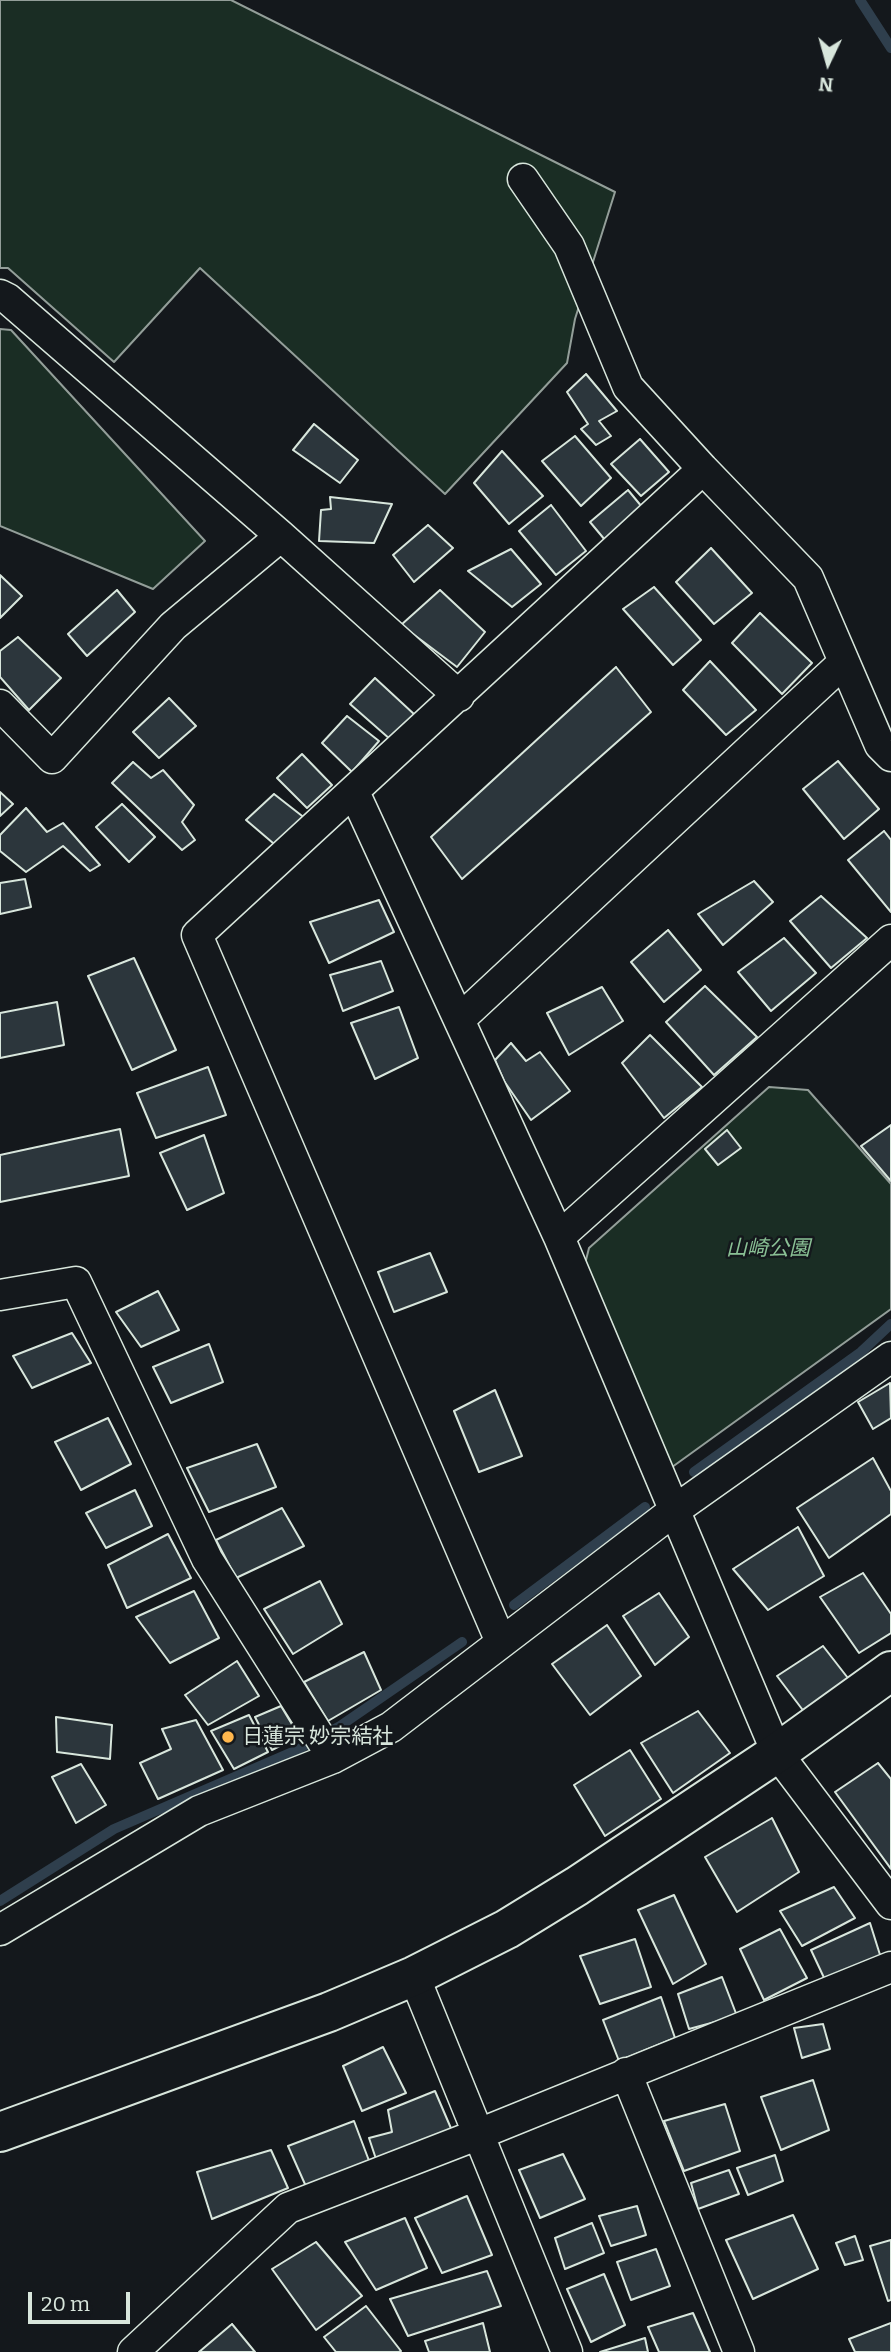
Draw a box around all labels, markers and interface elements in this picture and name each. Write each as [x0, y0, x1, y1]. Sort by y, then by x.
north arrow [793, 28, 863, 98]
text: N [818, 72, 834, 97]
park label: 山崎公園 [726, 1236, 810, 1262]
place label: 日蓮宗 妙宗結社 [242, 1724, 393, 1750]
marker: 日蓮宗 妙宗結社 [220, 1729, 236, 1745]
scale bar [32, 2278, 133, 2322]
text: 20 m [41, 2291, 90, 2317]

